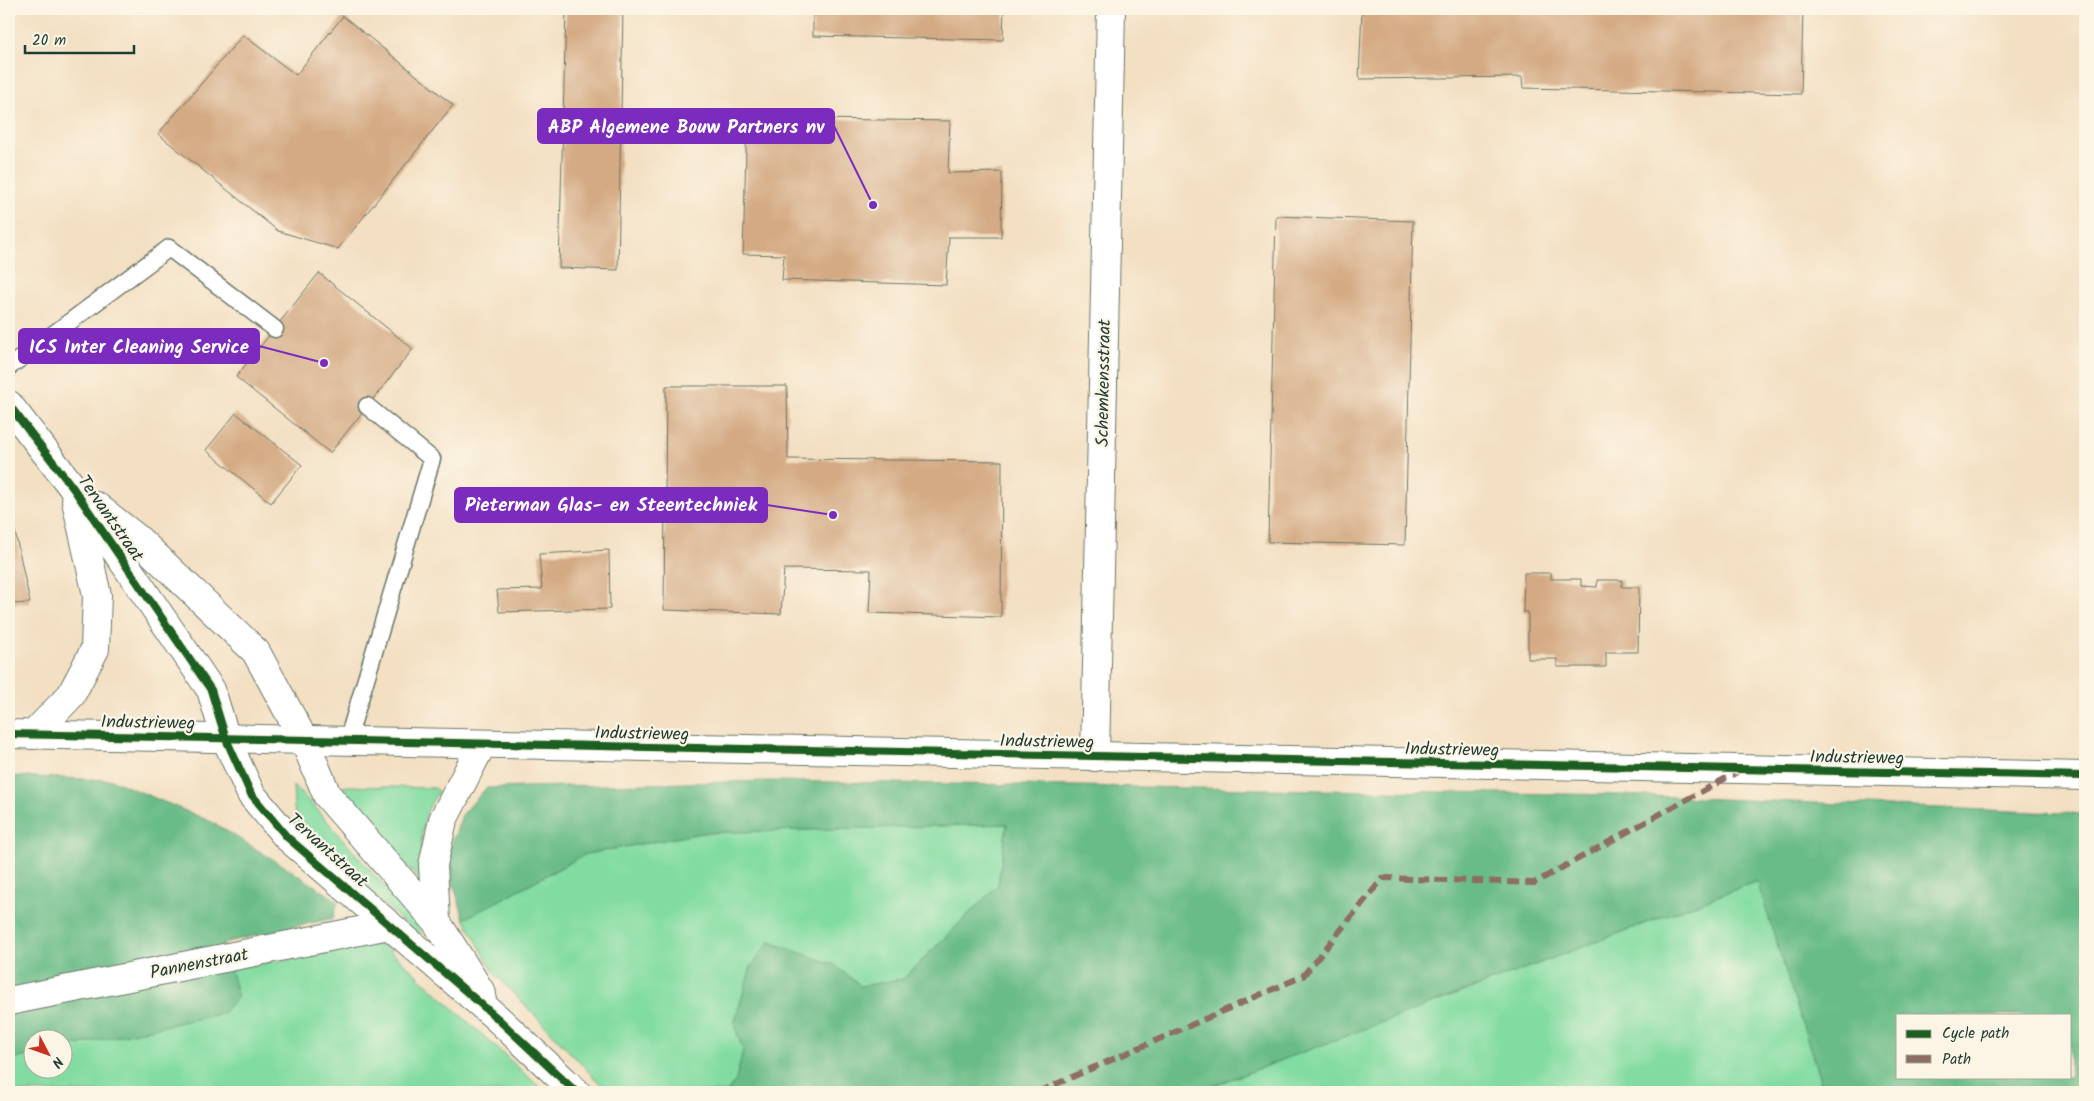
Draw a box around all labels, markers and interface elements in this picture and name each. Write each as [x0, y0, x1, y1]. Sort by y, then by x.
scale bar [25, 22, 134, 54]
text: 20 m [32, 29, 66, 53]
callout: ABP Algemene Bouw Partners nv [538, 109, 834, 143]
text: ABP Algemene Bouw Partners nv [548, 113, 825, 143]
street label: Schemkensstraat [1089, 318, 1120, 447]
callout: ICS Inter Cleaning Service [19, 329, 259, 363]
text: ICS Inter Cleaning Service [29, 333, 249, 363]
street label: Tervantstraat [69, 469, 151, 569]
callout: Pieterman Glas- en Steentechniek [455, 488, 767, 522]
text: Pieterman Glas- en Steentechniek [465, 491, 758, 521]
street label: Industrieweg [100, 708, 196, 739]
street label: Industrieweg [594, 719, 690, 750]
street label: Industrieweg [999, 727, 1095, 758]
street label: Industrieweg [1404, 735, 1500, 766]
street label: Industrieweg [1809, 743, 1905, 774]
street label: Tervantstraat [280, 807, 375, 896]
street label: Pannenstraat [148, 941, 252, 988]
legend [1896, 1014, 2072, 1078]
text: Cycle path [1942, 1022, 2009, 1046]
north arrow [22, 1028, 72, 1078]
text: Path [1942, 1048, 1971, 1072]
text: N [46, 1051, 68, 1073]

